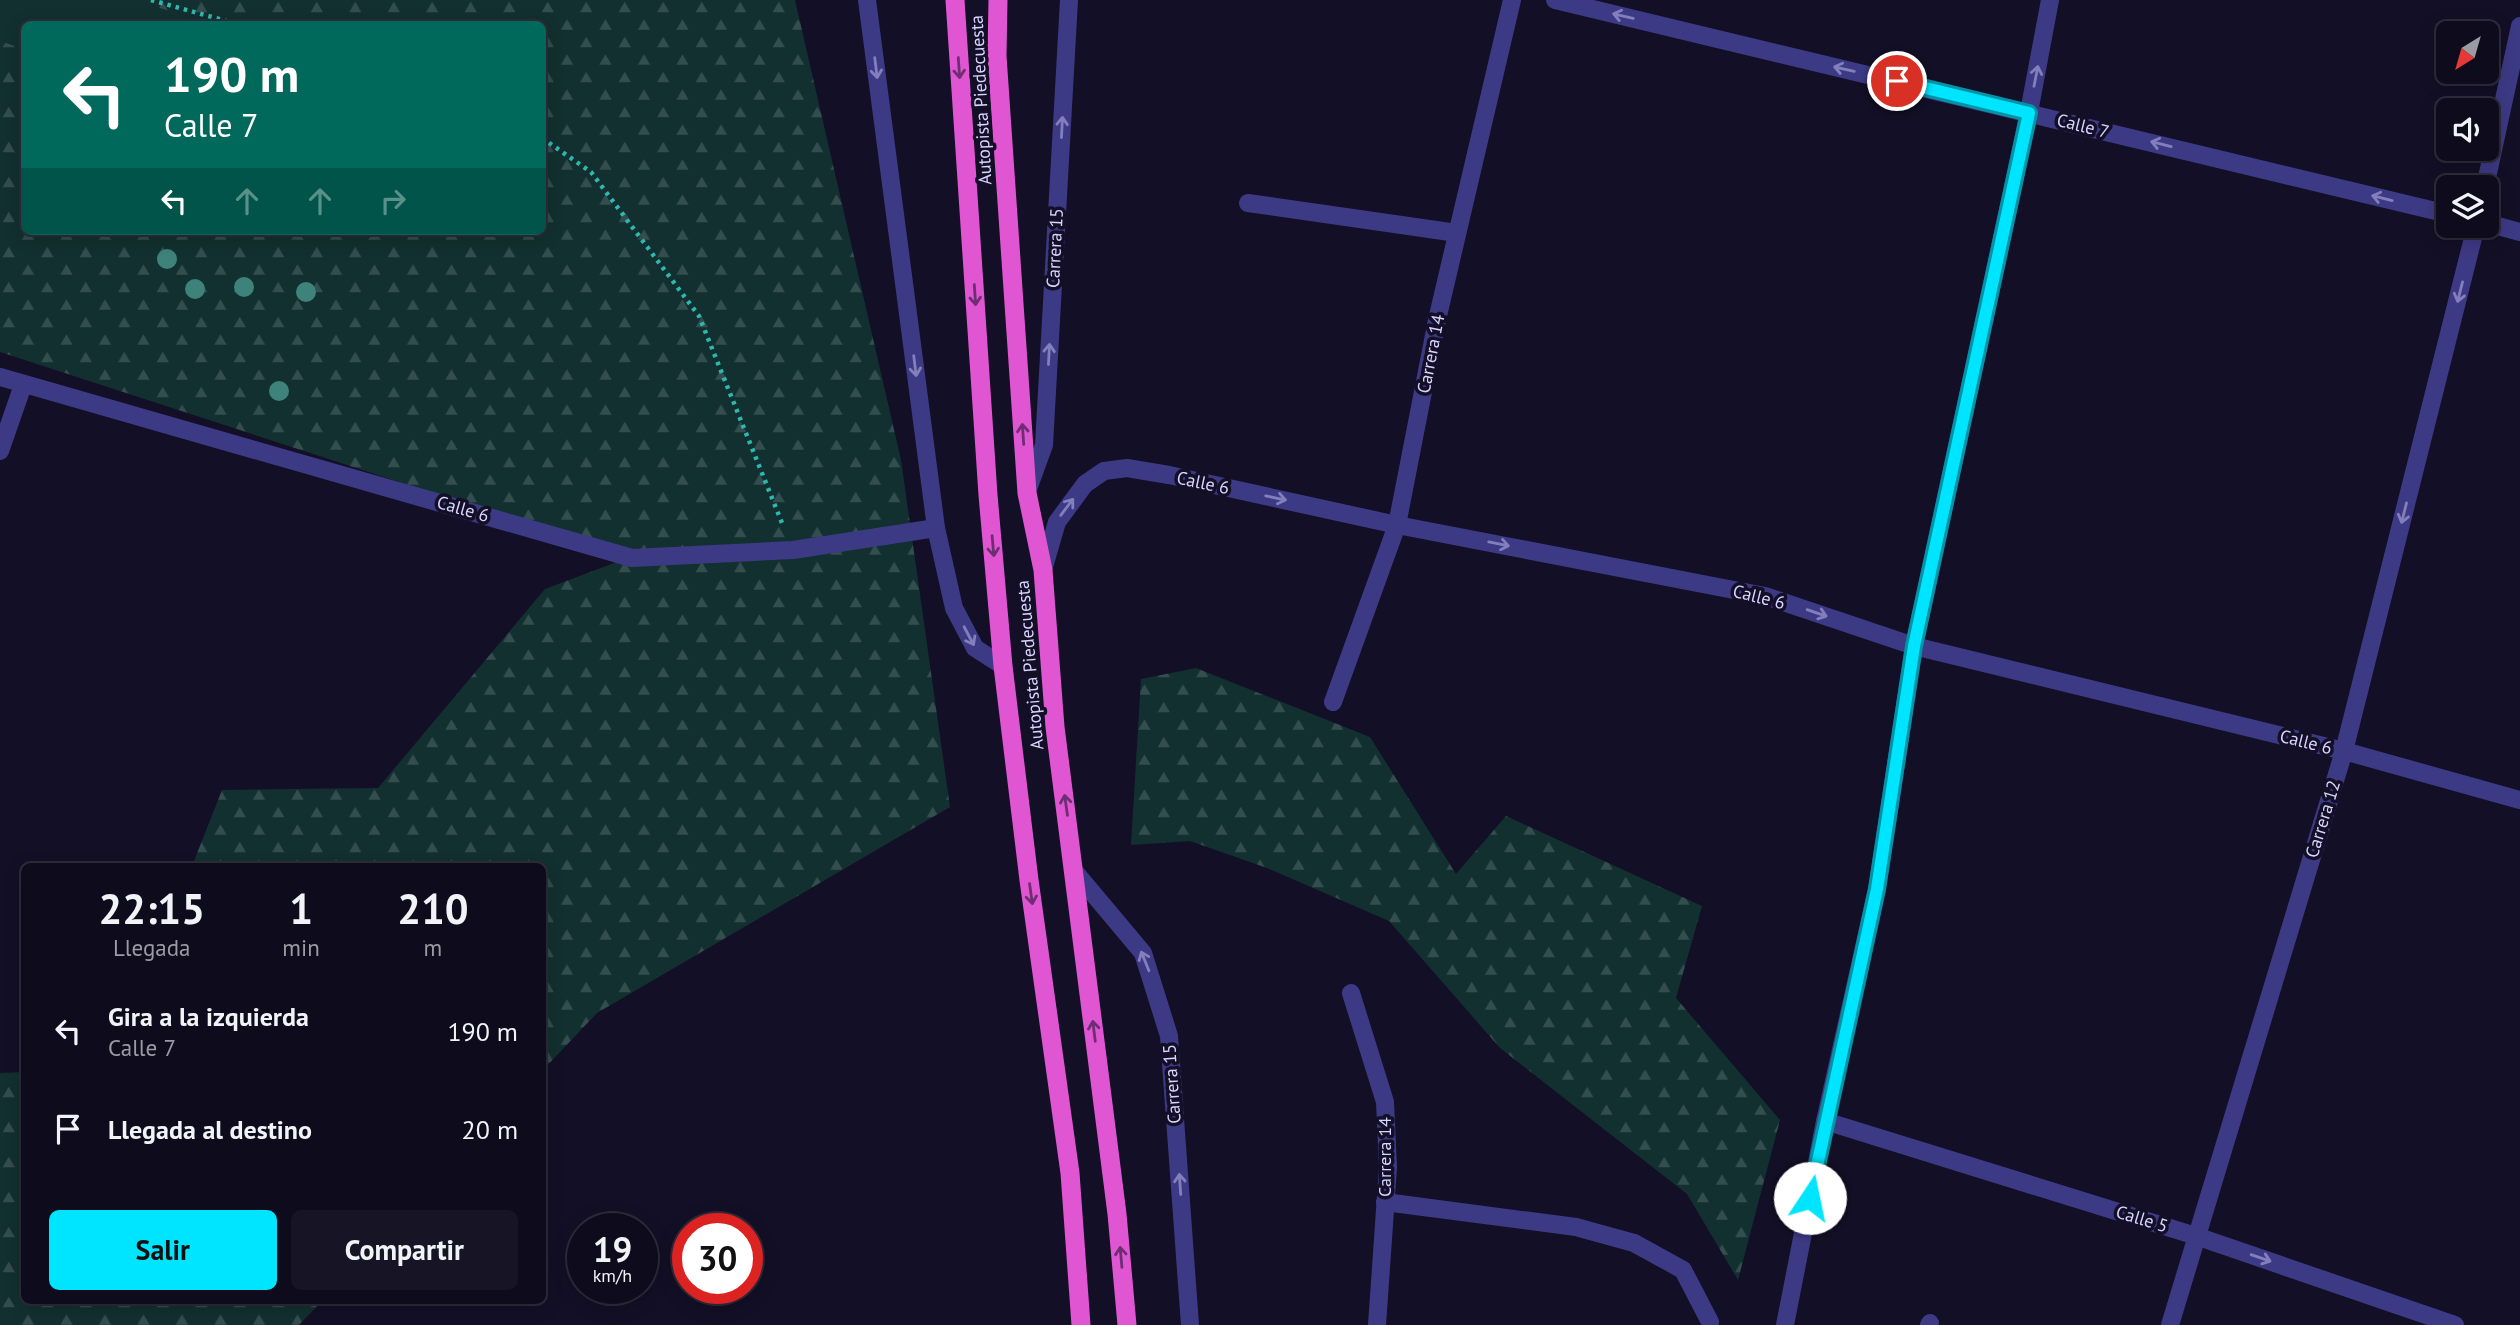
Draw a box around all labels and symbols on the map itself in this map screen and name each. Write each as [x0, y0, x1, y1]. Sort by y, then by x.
one-way arrow [1612, 9, 1635, 22]
street label: Autopista Piedecuesta [965, 15, 996, 186]
north arrow [2436, 21, 2499, 84]
pin [1867, 51, 1927, 111]
one-way arrow [870, 56, 883, 79]
one-way arrow [953, 56, 966, 79]
one-way arrow [1833, 62, 1856, 75]
one-way arrow [2029, 65, 2043, 88]
street label: Calle 7 [2055, 108, 2112, 143]
one-way arrow [1056, 116, 1069, 139]
one-way arrow [2150, 137, 2173, 151]
one-way arrow [2371, 191, 2394, 204]
street label: Carrera 15 [1041, 208, 1068, 288]
one-way arrow [2453, 280, 2466, 303]
one-way arrow [969, 283, 982, 306]
street label: Carrera 14 [1412, 312, 1449, 395]
one-way arrow [1043, 343, 1056, 366]
one-way arrow [909, 354, 922, 377]
one-way arrow [1016, 423, 1029, 446]
street label: Calle 6 [1175, 466, 1231, 499]
street label: Calle 6 [434, 490, 492, 527]
one-way arrow [1264, 492, 1287, 506]
one-way arrow [1060, 499, 1075, 517]
one-way arrow [2397, 501, 2410, 523]
one-way arrow [987, 535, 1000, 557]
one-way arrow [1487, 538, 1510, 552]
street label: Autopista Piedecuesta [1011, 579, 1048, 751]
street label: Calle 6 [1731, 579, 1788, 614]
one-way arrow [1805, 608, 1827, 620]
one-way arrow [962, 625, 976, 645]
street label: Calle 6 [2278, 724, 2335, 759]
street label: Carrera 12 [2300, 777, 2345, 860]
one-way arrow [1059, 795, 1072, 817]
one-way arrow [1025, 882, 1038, 905]
one-way arrow [1137, 950, 1150, 972]
one-way arrow [1088, 1020, 1101, 1043]
street label: Carrera 15 [1157, 1043, 1186, 1125]
street label: Carrera 14 [1373, 1117, 1396, 1197]
position arrow [1773, 1161, 1847, 1235]
one-way arrow [1173, 1173, 1186, 1195]
street label: Calle 5 [2113, 1200, 2171, 1237]
speed limit sign: 30 [672, 1213, 763, 1304]
one-way arrow [1114, 1246, 1127, 1269]
one-way arrow [2249, 1253, 2271, 1265]

